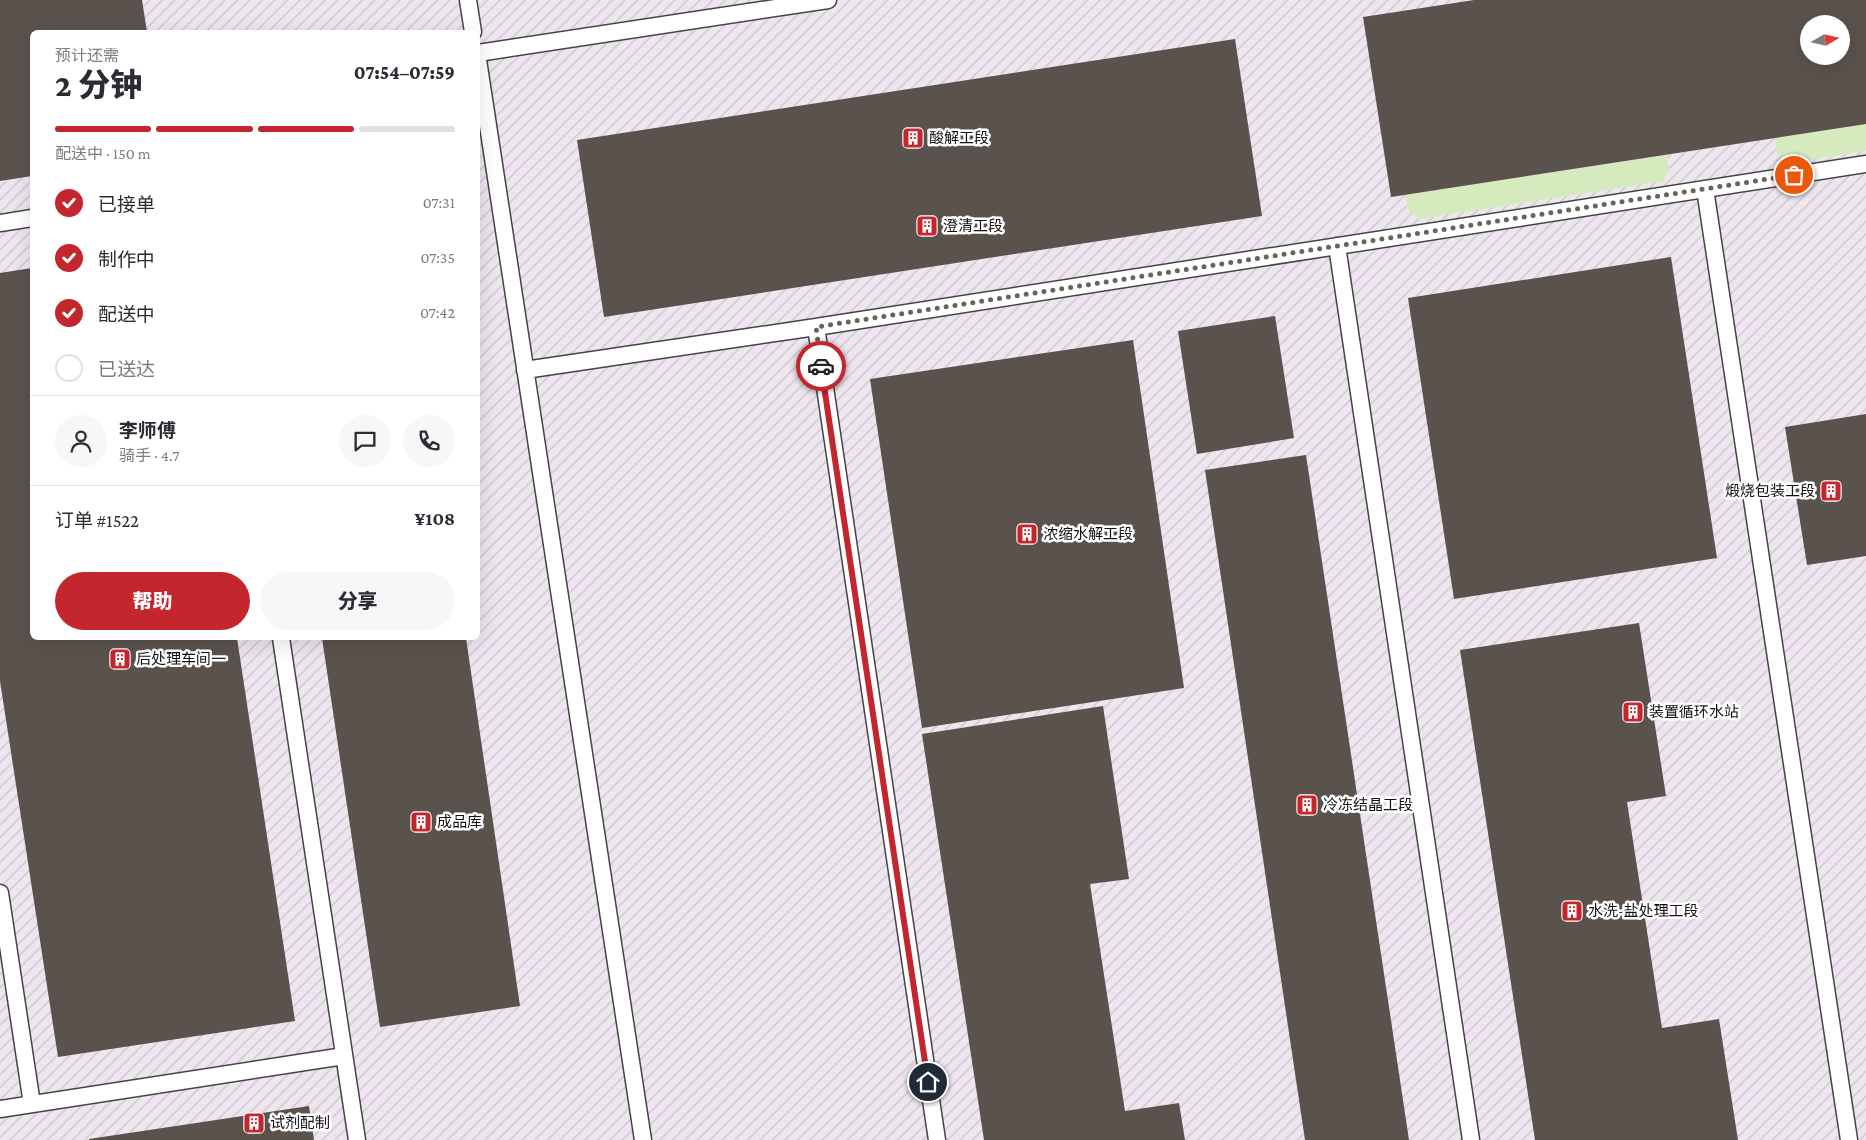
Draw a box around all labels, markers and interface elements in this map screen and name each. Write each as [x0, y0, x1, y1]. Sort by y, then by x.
north arrow [1800, 15, 1850, 65]
map controls [1800, 15, 1850, 65]
text: 预计还需 [55, 47, 119, 64]
text: 07:54–07:59 [354, 62, 455, 83]
text: 2 分钟 [55, 67, 142, 103]
building icon: 酸解工段 [901, 126, 925, 150]
place label: 酸解工段 [929, 130, 989, 146]
text: 配送中 · 150 m [55, 145, 151, 162]
pin [1773, 154, 1815, 196]
icon: bag [1780, 161, 1808, 189]
icon: check [55, 189, 83, 217]
text: 已接单 [98, 194, 155, 215]
text: 07:31 [423, 194, 455, 211]
building icon: 澄清工段 [915, 214, 939, 238]
place label: 澄清工段 [943, 218, 1003, 234]
icon: check [55, 244, 83, 272]
text: 制作中 [98, 249, 155, 270]
text: 07:35 [420, 249, 455, 266]
icon: check [55, 299, 83, 327]
text: 配送中 [98, 304, 155, 325]
text: 07:42 [420, 304, 455, 321]
courier [796, 341, 846, 391]
icon: car [807, 352, 835, 380]
text: 已送达 [98, 359, 155, 380]
button: person [55, 415, 107, 467]
button: chat [339, 415, 391, 467]
button: phone [403, 415, 455, 467]
text: 李师傅 [119, 420, 176, 441]
text: 骑手 · 4.7 [119, 447, 180, 464]
building icon: 煅烧包装工段 [1819, 479, 1843, 503]
place label: 煅烧包装工段 [1725, 482, 1815, 499]
text: ¥108 [414, 508, 455, 529]
text: 订单 #1522 [55, 510, 139, 531]
building icon: 浓缩水解工段 [1015, 522, 1039, 546]
place label: 浓缩水解工段 [1043, 526, 1133, 542]
button: 帮助 [55, 572, 250, 630]
button: 分享 [260, 572, 455, 630]
building icon: 后处理车间一 [108, 647, 132, 671]
place label: 后处理车间一 [136, 651, 226, 667]
building icon: 装置循环水站 [1621, 700, 1645, 724]
place label: 装置循环水站 [1649, 704, 1739, 720]
building icon: 冷冻结晶工段 [1295, 793, 1319, 817]
place label: 冷冻结晶工段 [1323, 797, 1413, 813]
building icon: 成品库 [409, 810, 433, 834]
place label: 成品库 [437, 814, 482, 830]
building icon: 水洗-盐处理工段 [1560, 899, 1584, 923]
place label: 水洗-盐处理工段 [1588, 902, 1698, 919]
pin [907, 1061, 949, 1103]
icon: home [914, 1068, 942, 1096]
building icon: 试剂配制 [242, 1111, 266, 1135]
place label: 试剂配制 [270, 1114, 330, 1131]

